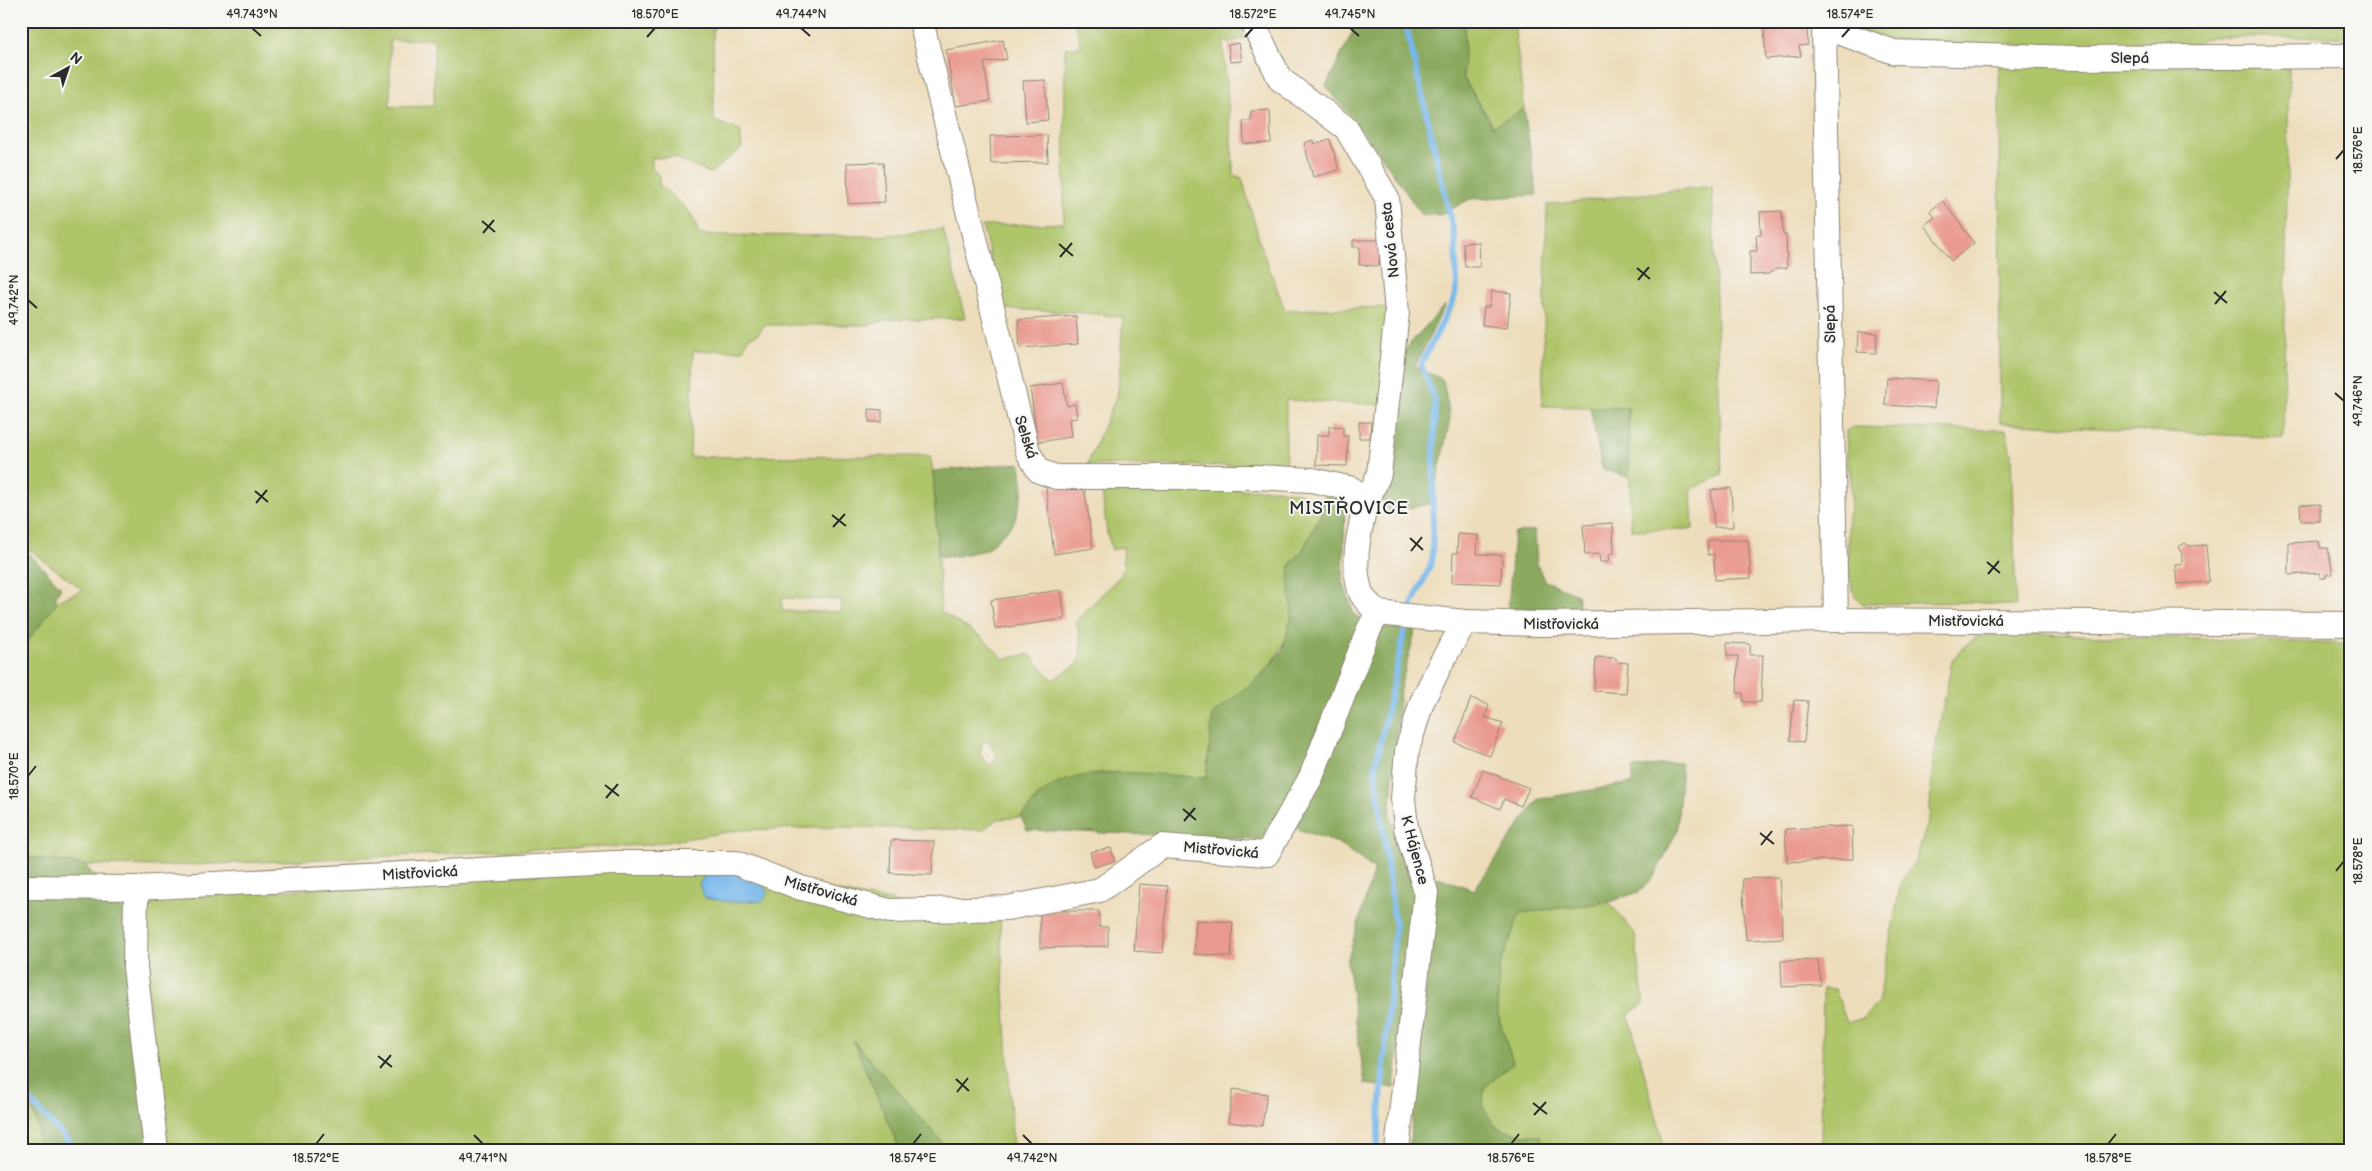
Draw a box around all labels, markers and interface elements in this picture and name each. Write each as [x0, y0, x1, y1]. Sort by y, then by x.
text: 49.743°N [226, 7, 278, 22]
text: 18.570°E [631, 7, 679, 22]
text: 49.744°N [775, 7, 827, 22]
text: 18.572°E [1230, 7, 1277, 22]
text: 49.745°N [1324, 7, 1376, 22]
text: 18.574°E [1826, 7, 1874, 22]
north arrow [42, 42, 92, 92]
text: N [67, 49, 86, 68]
street label: Slepá [2111, 49, 2149, 68]
text: 18.576°E [2351, 126, 2366, 174]
street label: Nová cesta [1377, 201, 1404, 279]
text: 49.742°N [7, 274, 22, 326]
street label: Slepá [1821, 305, 1840, 343]
text: 49.746°N [2351, 375, 2366, 427]
street label: Selská [1010, 413, 1041, 461]
district label: MISTŘOVICE [1289, 496, 1409, 519]
street label: Mistřovická [1928, 612, 2004, 631]
street label: Mistřovická [1523, 615, 1599, 634]
text: 18.570°E [7, 752, 22, 800]
street label: K Hájence [1396, 813, 1433, 887]
text: 18.578°E [2351, 837, 2366, 885]
street label: Mistřovická [1182, 838, 1260, 863]
street label: Mistřovická [382, 862, 459, 885]
street label: Mistřovická [782, 872, 860, 911]
text: 18.572°E [293, 1151, 340, 1166]
text: 49.741°N [458, 1151, 508, 1166]
text: 18.574°E [889, 1151, 937, 1166]
text: 49.742°N [1006, 1151, 1058, 1166]
text: 18.576°E [1487, 1151, 1535, 1166]
text: 18.578°E [2084, 1151, 2132, 1166]

